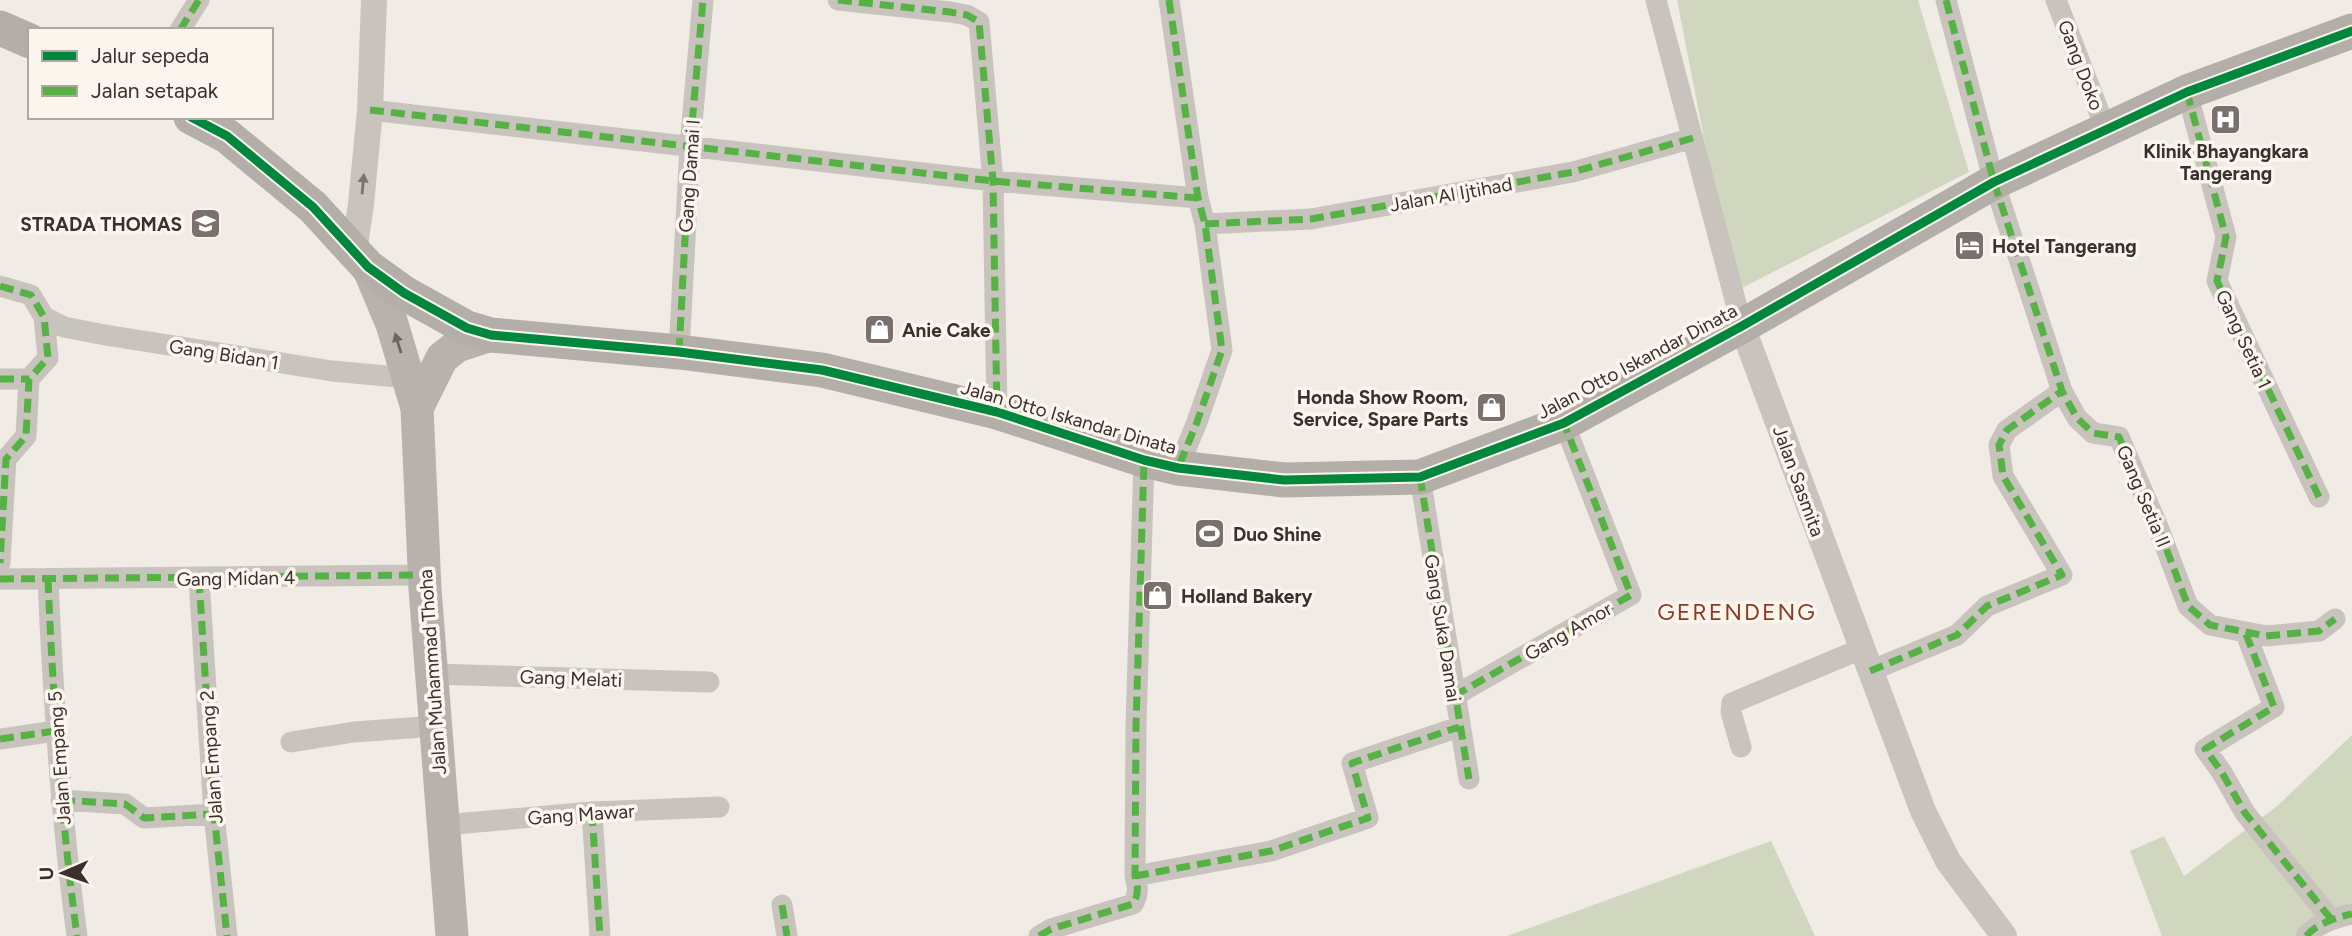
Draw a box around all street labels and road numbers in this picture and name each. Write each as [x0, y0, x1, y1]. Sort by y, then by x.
street label: Gang Doko [2053, 17, 2108, 114]
street label: Gang Damai I [674, 119, 705, 233]
street label: Jalan Al Ijtihad [1388, 172, 1514, 217]
street label: Gang Setia 1 [2211, 286, 2276, 392]
street label: Jalan Otto Iskandar Dinata [1533, 299, 1741, 424]
street label: Gang Bidan 1 [168, 334, 280, 375]
street label: Jalan Otto Iskandar Dinata [958, 376, 1179, 459]
street label: Jalan Sasmita [1768, 423, 1829, 540]
street label: Gang Setia II [2112, 442, 2175, 551]
street label: Gang Suka Damai [1419, 553, 1466, 704]
street label: Gang Midan 4 [176, 566, 296, 591]
street label: Jalan Muhammad Thoha [414, 568, 451, 775]
street label: Gang Amor [1520, 597, 1617, 666]
street label: Gang Melati [519, 665, 623, 692]
street label: Jalan Empang 2 [195, 689, 228, 825]
street label: Jalan Empang 5 [43, 690, 76, 826]
street label: Gang Mawar [527, 799, 636, 830]

